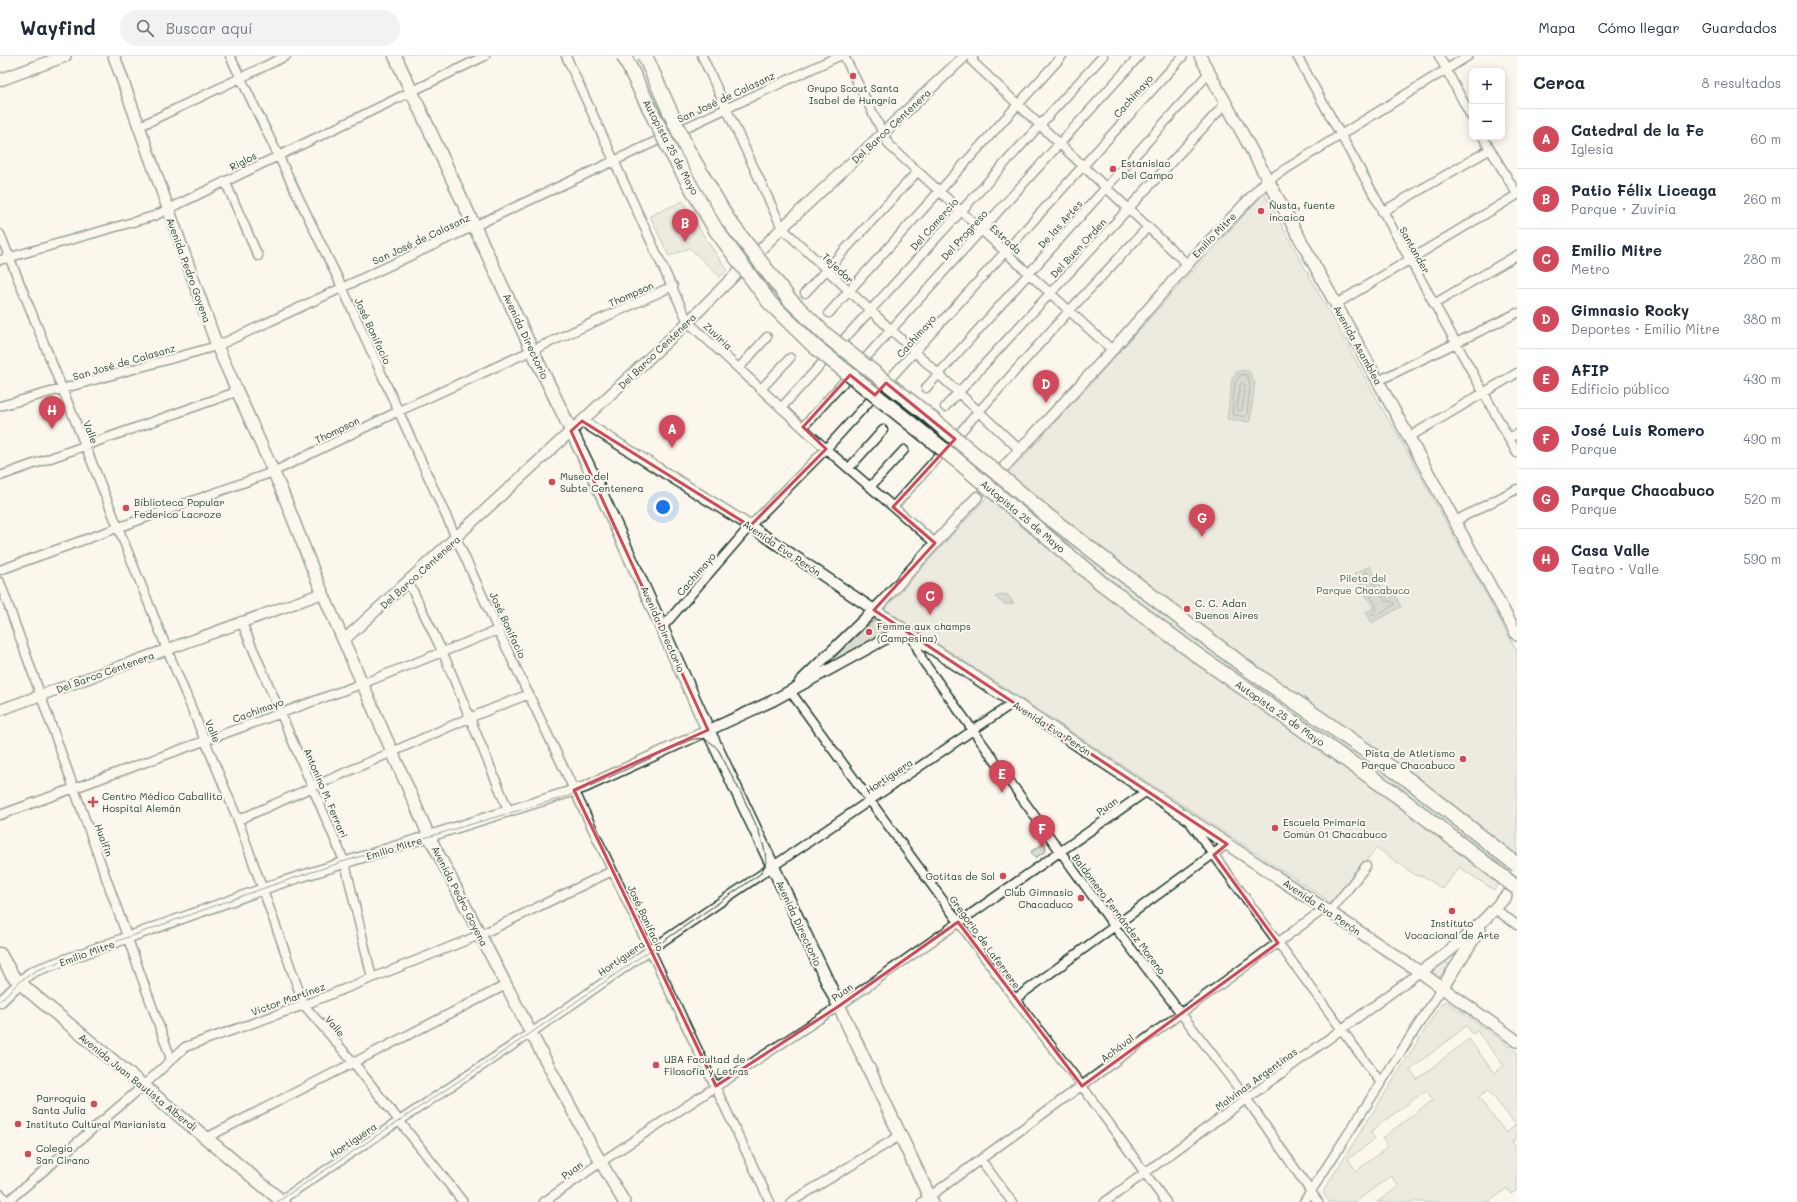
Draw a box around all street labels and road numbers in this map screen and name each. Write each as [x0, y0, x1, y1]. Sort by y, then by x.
street label: San José de Calasanz [675, 68, 778, 126]
street label: Cachimayo [1110, 71, 1156, 120]
street label: Del Barco Centenera [848, 86, 934, 166]
street label: Autopista 25 de Mayo [640, 97, 702, 197]
street label: Riglos [227, 148, 259, 174]
street label: Del Comercio [907, 195, 961, 253]
street label: De las Artes [1035, 197, 1086, 251]
street label: Del Progreso [938, 207, 991, 263]
street label: Emilio Mitre [1189, 209, 1239, 261]
street label: San José de Calasanz [370, 210, 473, 268]
street label: Avenida Pedro Goyena [163, 215, 215, 325]
street label: Del Buen Orden [1047, 215, 1109, 281]
street label: Estrada [987, 221, 1025, 257]
street label: Santander [1396, 224, 1434, 276]
street label: Tejedor [819, 250, 857, 286]
street label: Thompson [606, 278, 656, 310]
street label: Avenida Directorio [500, 291, 552, 381]
street label: José Bonifacio [352, 296, 394, 366]
street label: Avenida Asamblea [1330, 303, 1386, 387]
street label: Del Barco Centenera [615, 310, 699, 392]
street label: Cachimayo [893, 311, 939, 360]
street label: Zuviría [700, 319, 736, 353]
street label: San José de Calasanz [71, 341, 177, 383]
street label: Thompson [313, 413, 361, 447]
street label: Valle [80, 418, 102, 446]
street label: Autopista 25 de Mayo [978, 476, 1068, 556]
street label: Avenida Eva Perón [740, 517, 824, 579]
street label: Del Barco Centenera [377, 532, 463, 612]
street label: Cachimayo [673, 549, 719, 599]
street label: Avenida Directorio [638, 584, 688, 674]
street label: José Bonifacio [487, 590, 529, 660]
street label: Del Barco Centenera [54, 648, 156, 696]
street label: Autopista 25 de Mayo [1232, 677, 1328, 749]
street label: Cachimayo [231, 694, 285, 726]
street label: Avenida Eva Perón [1010, 697, 1094, 759]
street label: Valle [202, 717, 224, 745]
street label: Antonino M. Ferrari [301, 746, 351, 840]
street label: Hortiguera [863, 755, 915, 797]
street label: Puan [1093, 794, 1121, 818]
street label: Hualfin [92, 822, 116, 858]
street label: Emilio Mitre [364, 833, 424, 863]
street label: Avenida Pedro Goyena [429, 843, 491, 949]
street label: Baldomero Fernández Moreno [1069, 851, 1169, 977]
street label: Avenida Eva Perón [1280, 876, 1364, 938]
street label: Avenida Directorio [773, 878, 825, 968]
street label: José Bonifacio [625, 883, 667, 953]
street label: Gregorio de Laferrere [946, 892, 1024, 992]
street label: Emilio Mitre [57, 936, 117, 970]
street label: Hortiguera [595, 937, 647, 979]
street label: Víctor Martínez [249, 979, 327, 1019]
street label: Puan [828, 980, 856, 1004]
street label: Valle [322, 1012, 348, 1040]
street label: Avenida Juan Bautista Alberdi [76, 1030, 200, 1134]
street label: Achával [1097, 1031, 1137, 1065]
street label: Malvinas Argentinas [1212, 1044, 1300, 1114]
street label: Hortiguera [327, 1119, 379, 1161]
street label: Puan [558, 1158, 586, 1182]

